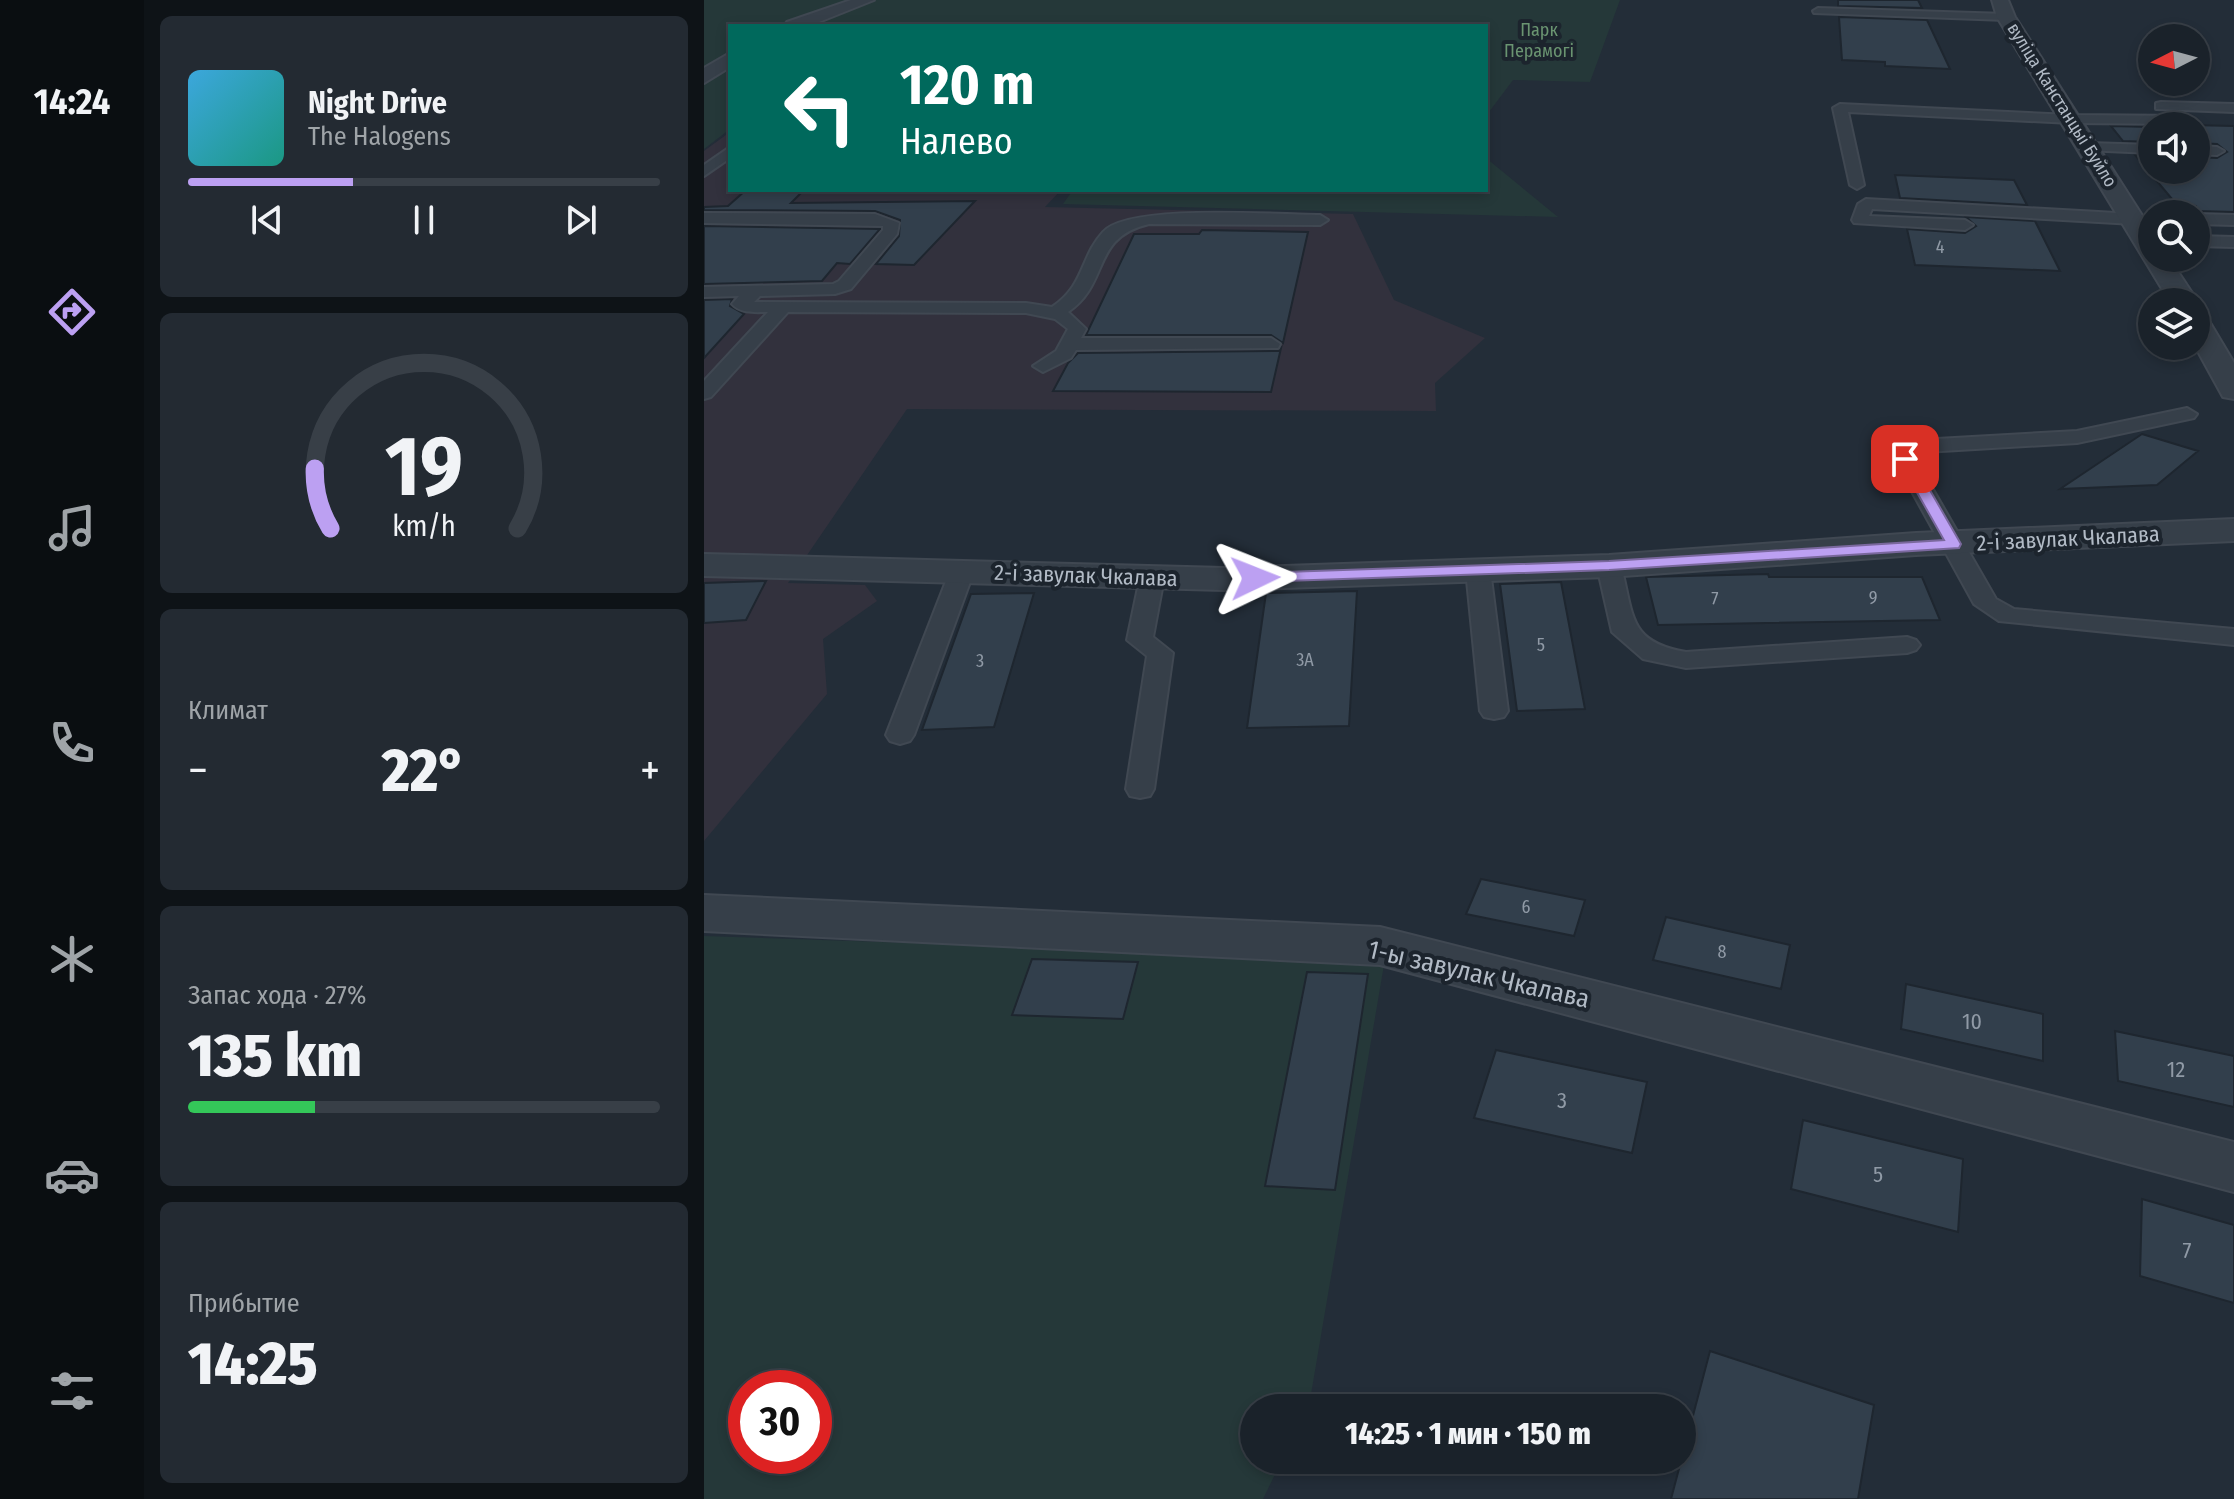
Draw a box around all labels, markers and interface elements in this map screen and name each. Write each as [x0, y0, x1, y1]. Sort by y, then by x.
park label: Парк Перамогі [1504, 19, 1574, 62]
street label: вуліца Канстанцыі Буйло [2002, 19, 2122, 191]
north arrow [2138, 24, 2210, 96]
map controls [2138, 24, 2210, 360]
text: 120 m [900, 52, 1035, 119]
icon: left [768, 56, 872, 160]
text: 14:24 [34, 80, 110, 124]
text: Night Drive [308, 85, 447, 121]
button: sound [2138, 112, 2210, 184]
text: Налево [900, 120, 1013, 164]
text: The Halogens [308, 121, 451, 152]
icon: previous [245, 198, 289, 242]
icon: pause [402, 198, 446, 242]
icon: next [559, 198, 603, 242]
button: search [2138, 200, 2210, 272]
house number: 4 [1936, 236, 1945, 258]
icon: directions [44, 284, 100, 340]
button: layers [2138, 288, 2210, 360]
text: 19 [385, 416, 463, 516]
pin [1871, 425, 1939, 493]
icon: arrive [1883, 437, 1927, 481]
icon: music [44, 500, 100, 556]
text: km/h [392, 509, 456, 544]
street label: 2-і завулак Чкалава [1976, 520, 2160, 557]
position arrow [1213, 536, 1297, 620]
street label: 2-і завулак Чкалава [994, 559, 1178, 592]
house number: 9 [1869, 587, 1877, 609]
house number: 7 [1711, 588, 1719, 610]
house number: 5 [1537, 634, 1545, 656]
house number: 3А [1296, 649, 1314, 671]
house number: 3 [976, 650, 984, 672]
text: Климат [188, 695, 268, 726]
icon: phone [44, 715, 100, 771]
text: 22° [382, 735, 466, 807]
text: − [188, 744, 208, 797]
text: + [640, 744, 660, 797]
house number: 6 [1522, 896, 1531, 918]
icon: climate [44, 931, 100, 987]
street label: 1-ы завулак Чкалава [1365, 934, 1593, 1015]
house number: 8 [1718, 941, 1727, 963]
text: Запас хода · 27% [188, 980, 367, 1011]
house number: 10 [1962, 1008, 1982, 1035]
text: 135 km [188, 1020, 362, 1092]
house number: 12 [2167, 1056, 2185, 1083]
house number: 3 [1557, 1087, 1567, 1114]
icon: car [44, 1147, 100, 1203]
house number: 5 [1873, 1161, 1883, 1188]
house number: 7 [2183, 1237, 2192, 1264]
text: Прибытие [188, 1288, 300, 1319]
text: 14:25 [188, 1328, 318, 1400]
icon: filters [44, 1363, 100, 1419]
speed limit sign: 30 [728, 1370, 832, 1474]
text: 14:25 · 1 мин · 150 m [1345, 1416, 1591, 1452]

